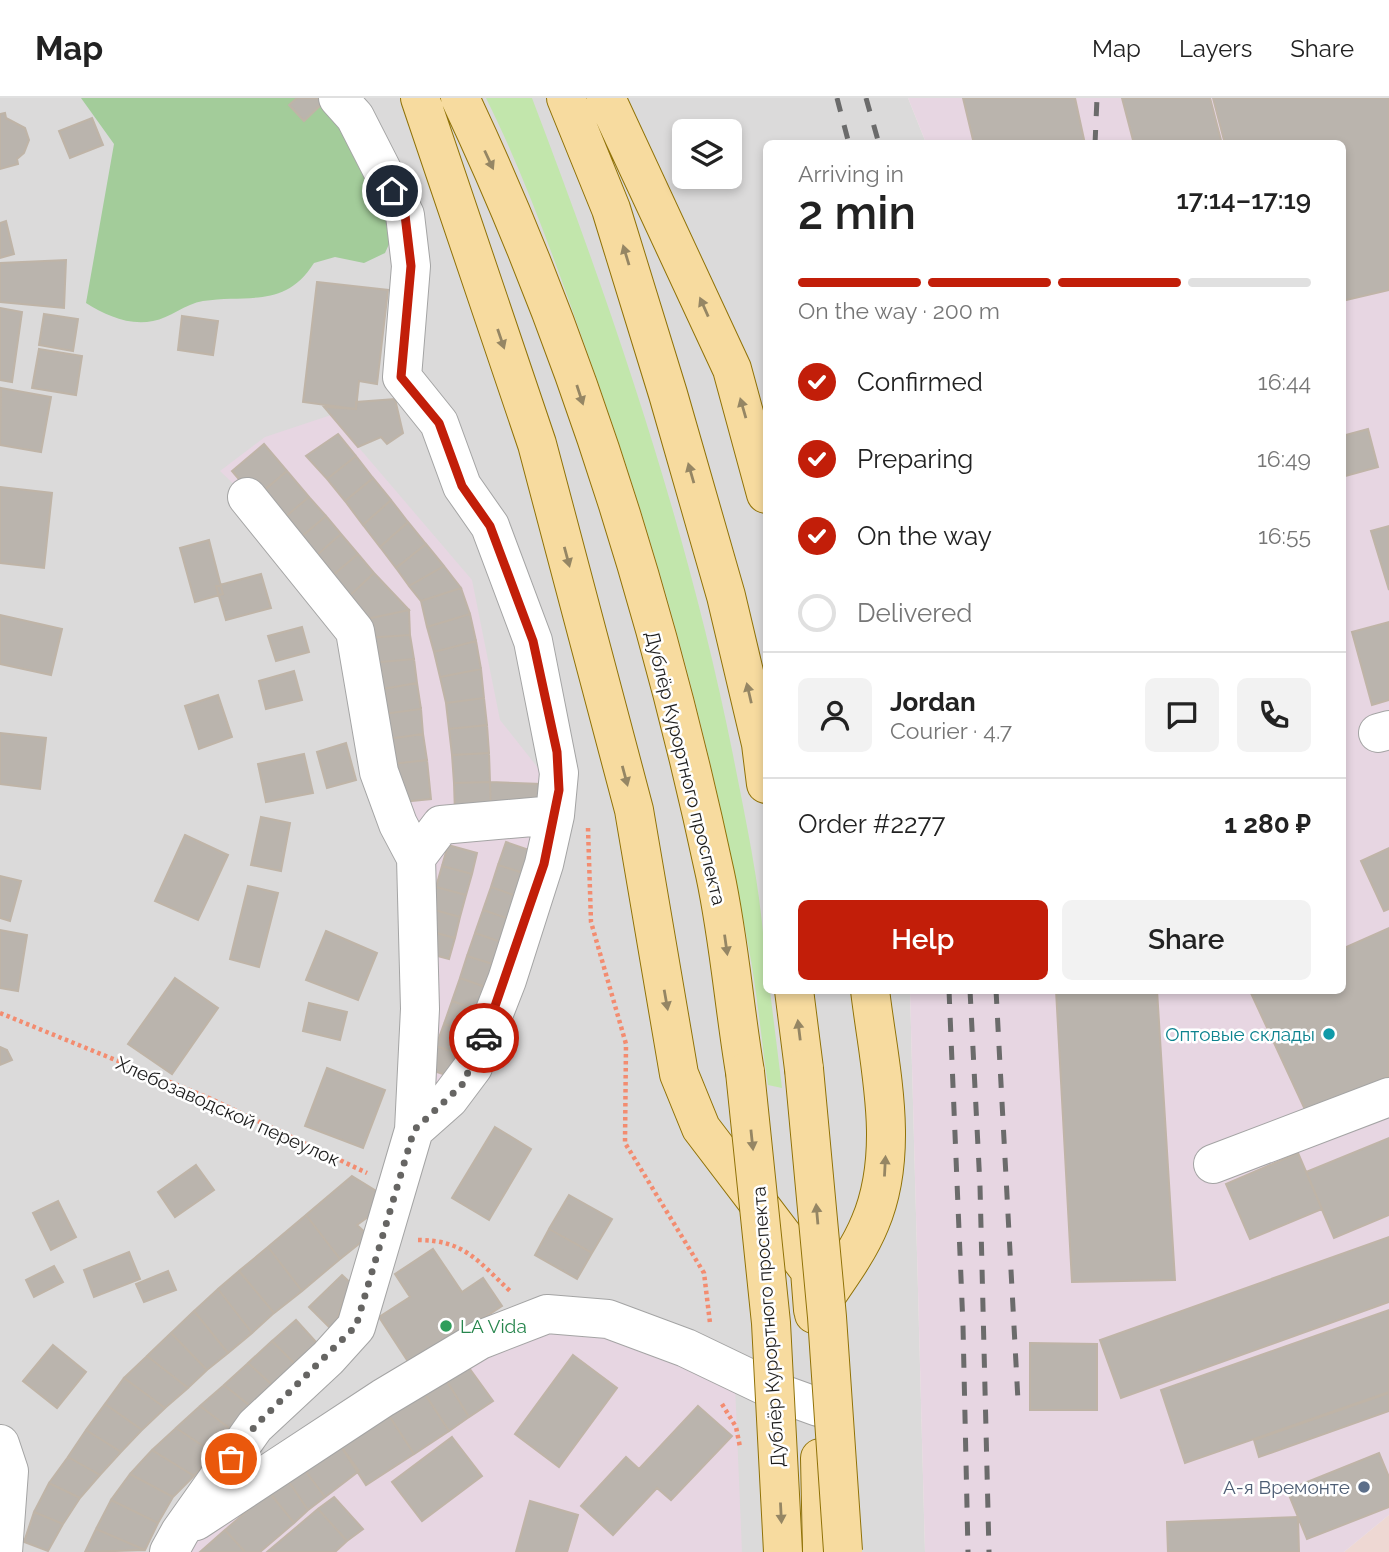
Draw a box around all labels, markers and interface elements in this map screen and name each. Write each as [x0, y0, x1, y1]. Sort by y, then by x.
text: Map [35, 29, 103, 68]
text: Map [1092, 34, 1141, 63]
text: Layers [1179, 34, 1252, 63]
text: Share [1290, 34, 1354, 63]
map controls [672, 119, 742, 189]
button: layers [672, 119, 742, 189]
one-way arrow [483, 150, 495, 170]
text: Arriving in [798, 160, 904, 187]
pin [362, 161, 422, 221]
icon: home [373, 172, 411, 210]
text: 17:14–17:19 [1177, 185, 1311, 215]
text: 2 min [798, 186, 916, 240]
one-way arrow [620, 245, 630, 266]
one-way arrow [698, 297, 710, 317]
text: On the way · 200 m [798, 297, 1000, 324]
one-way arrow [496, 329, 507, 350]
icon: check [798, 363, 836, 401]
text: Confirmed [857, 367, 983, 397]
text: 16:44 [1258, 368, 1311, 395]
one-way arrow [575, 384, 586, 405]
one-way arrow [737, 397, 747, 418]
icon: check [798, 440, 836, 478]
text: Preparing [857, 444, 973, 474]
text: 16:49 [1257, 445, 1311, 472]
one-way arrow [685, 462, 696, 484]
icon: check [798, 517, 836, 555]
text: On the way [857, 521, 992, 551]
text: 16:55 [1258, 522, 1311, 549]
one-way arrow [562, 546, 573, 568]
text: Delivered [857, 598, 972, 628]
street label: Дублёр Курортного проспекта [641, 629, 731, 907]
button: person [798, 678, 872, 752]
button: chat [1145, 678, 1219, 752]
button: phone [1237, 678, 1311, 752]
one-way arrow [743, 682, 754, 704]
text: Jordan [890, 687, 976, 717]
text: Courier · 4.7 [890, 717, 1012, 744]
one-way arrow [620, 766, 631, 788]
text: Order #2277 [798, 809, 945, 839]
text: 1 280 ₽ [1224, 809, 1311, 839]
button: Help [798, 900, 1048, 980]
button: Share [1062, 900, 1311, 980]
one-way arrow [721, 934, 732, 956]
one-way arrow [661, 989, 672, 1011]
courier [449, 1003, 519, 1073]
icon: car [465, 1019, 503, 1057]
one-way arrow [793, 1019, 804, 1041]
place label: Оптовые склады [1165, 1023, 1315, 1045]
marker: Оптовые склады [1321, 1026, 1337, 1042]
street label: Хлебозаводской переулок [113, 1052, 343, 1170]
one-way arrow [747, 1129, 758, 1151]
one-way arrow [880, 1155, 891, 1177]
street label: Дублёр Курортного проспекта [747, 1186, 789, 1468]
one-way arrow [811, 1203, 822, 1225]
place label: LA Vida [460, 1315, 527, 1337]
marker: LA Vida [438, 1318, 454, 1334]
pin [201, 1429, 261, 1489]
icon: bag [212, 1440, 250, 1478]
place label: А-я Времонте [1223, 1476, 1350, 1498]
marker: А-я Времонте [1356, 1479, 1372, 1495]
one-way arrow [776, 1502, 787, 1524]

